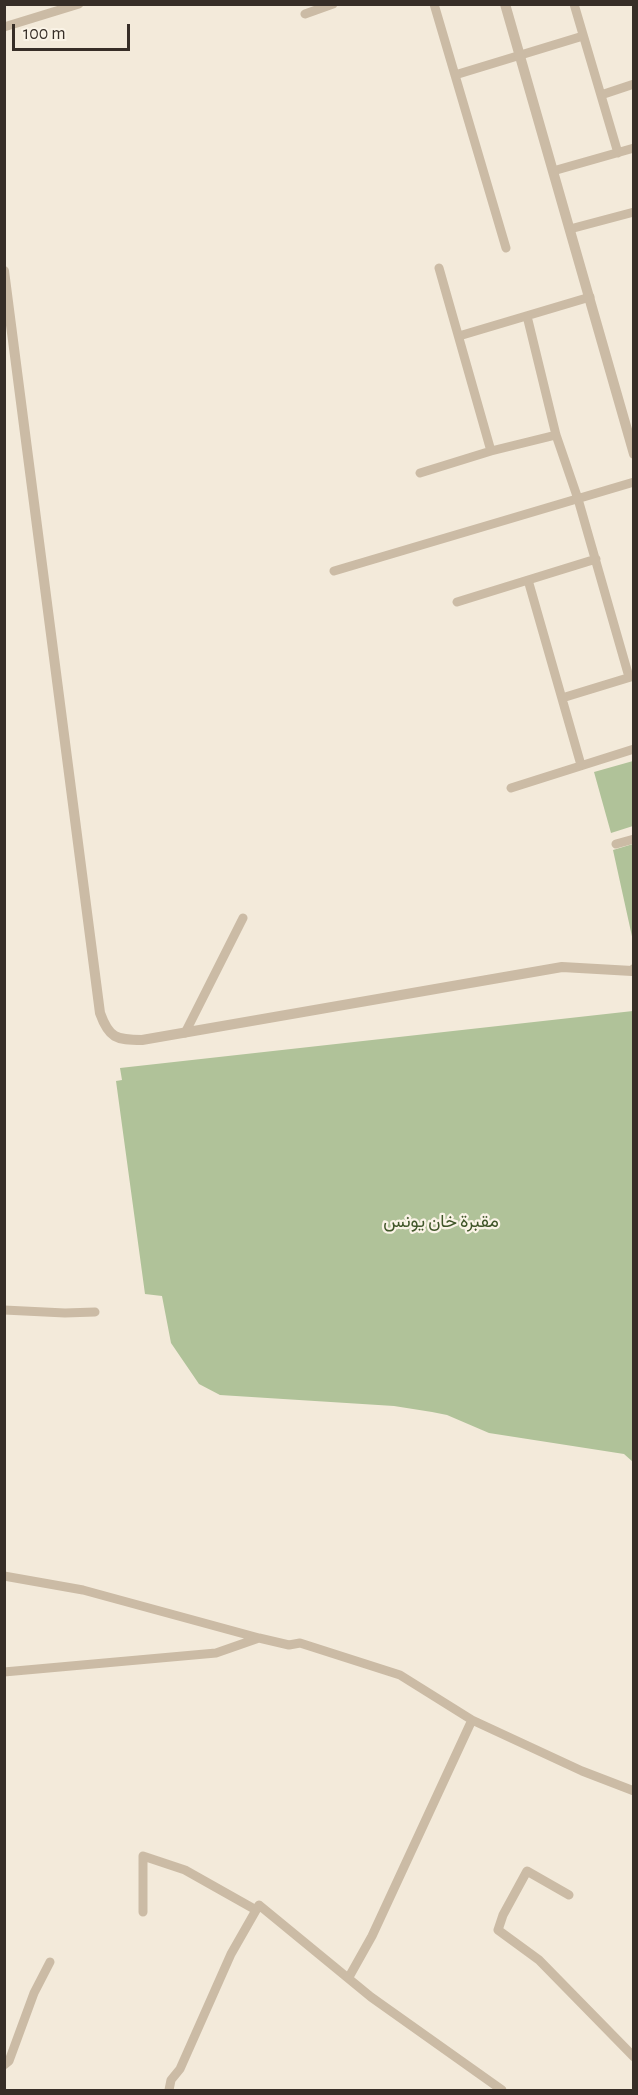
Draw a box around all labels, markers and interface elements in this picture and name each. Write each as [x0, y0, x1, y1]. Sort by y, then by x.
scale bar [15, 12, 134, 50]
text: 100 m [23, 25, 66, 43]
park label: مقبرة خان يونس [383, 1211, 499, 1233]

